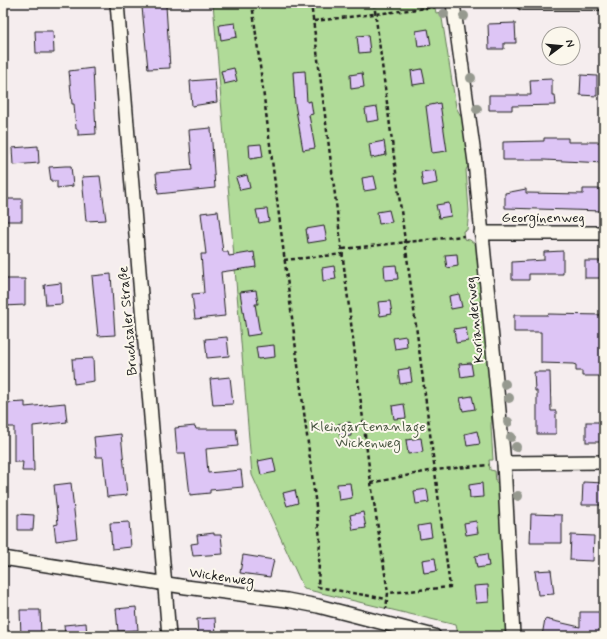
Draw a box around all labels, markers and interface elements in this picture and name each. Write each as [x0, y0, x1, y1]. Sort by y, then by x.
north arrow [541, 26, 581, 66]
text: N [562, 38, 577, 49]
street label: Georginenweg [501, 209, 585, 228]
street label: Bruchsaler Straße [114, 265, 142, 376]
street label: Korianderweg [462, 276, 488, 364]
park label: Kleingartenanlage Wickenweg [310, 418, 426, 453]
street label: Wickenweg [188, 564, 256, 591]

